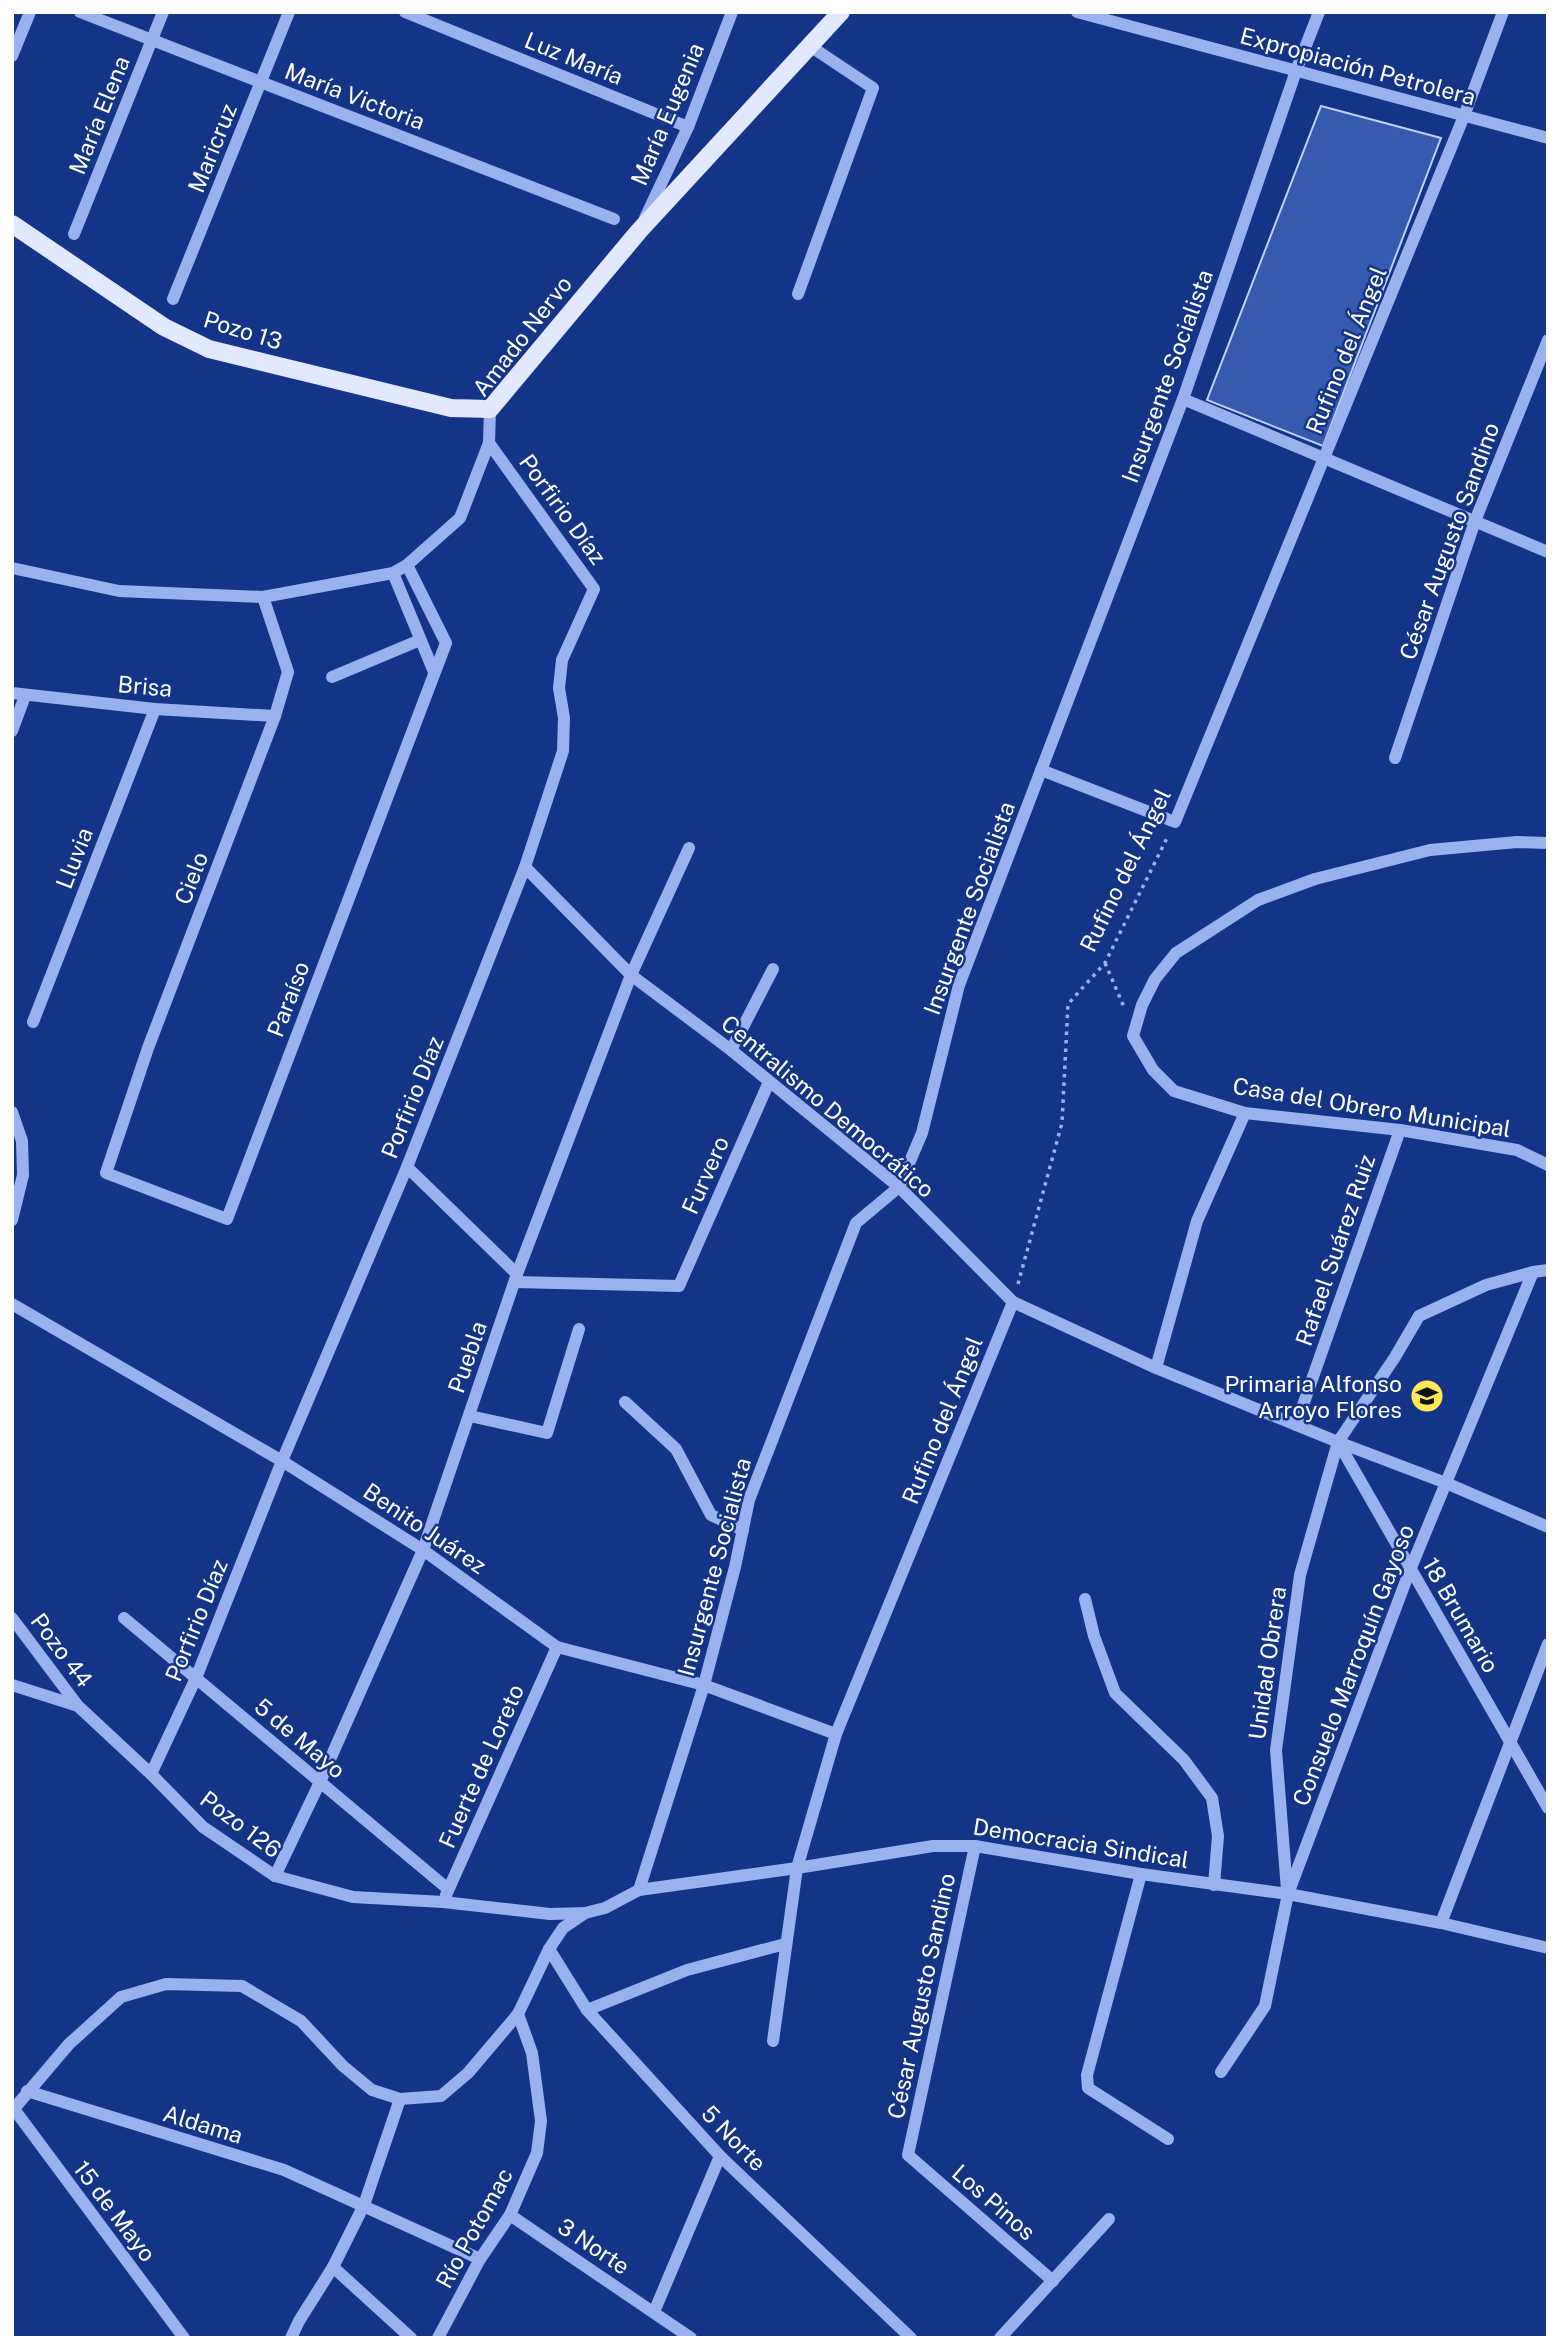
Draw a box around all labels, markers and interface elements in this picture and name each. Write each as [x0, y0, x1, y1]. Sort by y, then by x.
street label: Expropiación Petrolera [1237, 22, 1479, 110]
street label: Luz María [521, 26, 627, 90]
street label: María Eugenia [625, 39, 709, 189]
street label: María Elena [63, 52, 135, 178]
street label: María Victoria [281, 57, 429, 135]
street label: Maricruz [182, 100, 242, 196]
street label: Rufino del Ángel [1300, 262, 1392, 438]
street label: Insurgente Socialista [1116, 266, 1218, 486]
street label: Amado Nervo [467, 271, 577, 401]
street label: Pozo 13 [201, 305, 285, 355]
street label: César Augusto Sandino [1394, 419, 1504, 663]
street label: Porfirio Díaz [514, 449, 612, 569]
street label: Brisa [117, 670, 173, 702]
street label: Rufino del Ángel [1074, 784, 1176, 956]
street label: Insurgente Socialista [918, 798, 1020, 1018]
street label: Lluvia [50, 824, 98, 892]
street label: Cielo [169, 848, 213, 908]
street label: Paraíso [261, 957, 315, 1041]
street label: Centralismo Democrático [716, 1009, 940, 1203]
street label: Porfirio Díaz [375, 1032, 449, 1162]
street label: Casa del Obrero Municipal [1231, 1072, 1513, 1142]
street label: Furvero [676, 1132, 734, 1218]
street label: Rafael Suárez Ruiz [1290, 1151, 1380, 1349]
street label: Puebla [442, 1318, 492, 1396]
street label: Rufino del Ángel [896, 1332, 988, 1508]
place label: Primaria Alfonso Arroyo Flores [1224, 1370, 1402, 1423]
school or university icon: Primaria Alfonso Arroyo Flores [1408, 1377, 1446, 1415]
street label: Insurgente Socialista [672, 1455, 756, 1679]
street label: Benito Juárez [359, 1477, 491, 1579]
street label: Consuelo Marroquín Gayoso [1287, 1520, 1419, 1810]
street label: 18 Brumario [1417, 1553, 1505, 1677]
street label: Porfirio Díaz [159, 1555, 233, 1685]
street label: Unidad Obrera [1243, 1585, 1291, 1741]
street label: Pozo 44 [25, 1608, 99, 1692]
street label: Fuerte de Loreto [433, 1680, 529, 1852]
street label: 5 de Mayo [249, 1692, 351, 1784]
street label: Pozo 126 [195, 1785, 287, 1863]
street label: Democracia Sindical [971, 1813, 1191, 1873]
street label: César Augusto Sandino [882, 1871, 960, 2121]
street label: Aldama [160, 2099, 246, 2149]
street label: 5 Norte [696, 2100, 772, 2176]
street label: 15 de Mayo [68, 2155, 162, 2267]
street label: Los Pinos [947, 2159, 1041, 2245]
street label: Río Potomac [430, 2163, 518, 2293]
street label: 3 Norte [553, 2212, 635, 2280]

